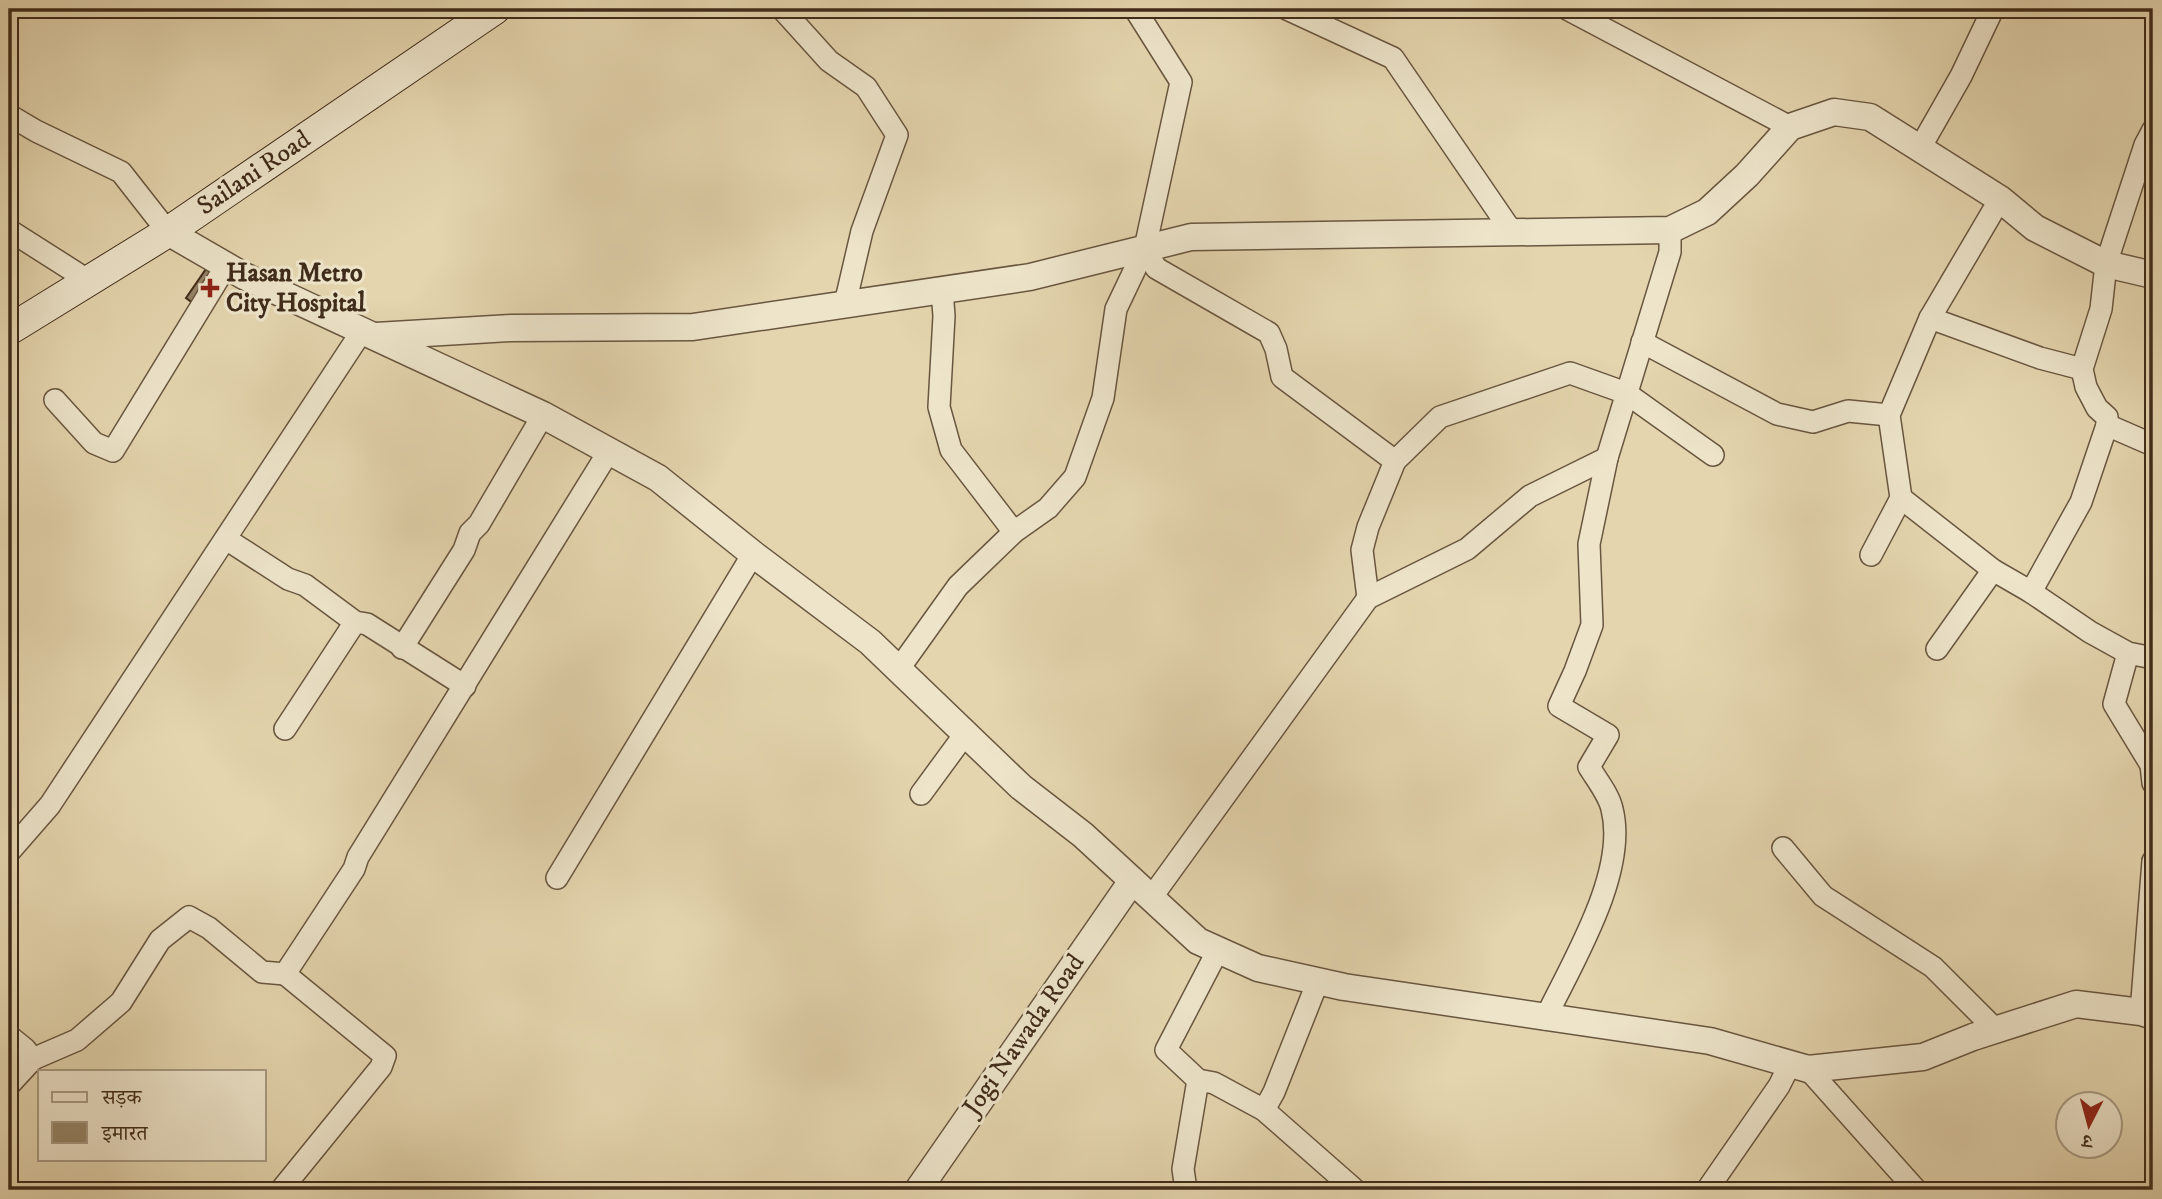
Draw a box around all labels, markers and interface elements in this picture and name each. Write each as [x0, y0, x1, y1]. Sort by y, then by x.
street label: Sailani Road [191, 123, 317, 223]
place label: Hasan Metro City Hospital [226, 257, 367, 320]
marker: Hasan Metro City Hospital [200, 278, 220, 298]
street label: Jogi Nawada Road [955, 948, 1092, 1124]
legend [38, 1070, 266, 1160]
text: सड़क [101, 1085, 142, 1111]
north arrow [2054, 1090, 2124, 1160]
text: इमारत [101, 1121, 149, 1147]
text: उ [2080, 1128, 2095, 1153]

